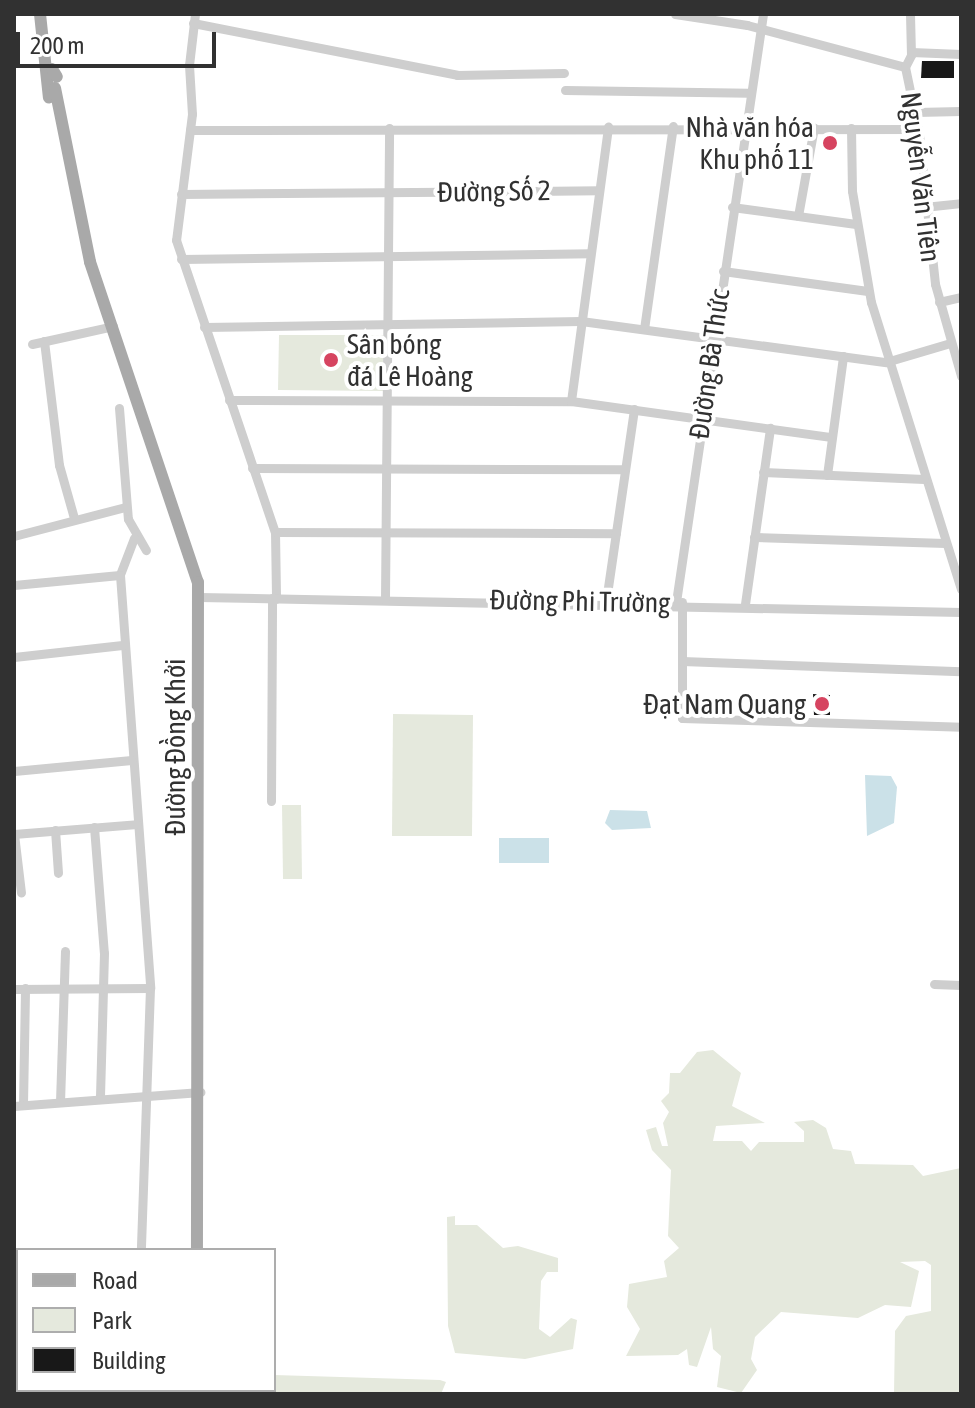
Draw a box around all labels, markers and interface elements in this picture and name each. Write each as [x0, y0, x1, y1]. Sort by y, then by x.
scale bar [20, 16, 220, 66]
text: 200 m [30, 32, 84, 59]
street label: Nguyễn Văn Tiên [894, 90, 948, 264]
place label: Nhà văn hóa Khu phố 11 [686, 110, 814, 176]
marker: Nhà văn hóa Khu phố 11 [821, 134, 839, 152]
street label: Đường Số 2 [437, 173, 551, 209]
street label: Đường Bà Thức [682, 287, 736, 441]
place label: Sân bóng đá Lê Hoàng [347, 327, 473, 393]
marker: Sân bóng đá Lê Hoàng [322, 351, 340, 369]
street label: Đường Phi Trường [489, 583, 671, 619]
street label: Đường Đồng Khởi [158, 658, 192, 836]
place label: Đạt Nam Quang [643, 687, 806, 721]
marker: Đạt Nam Quang [813, 695, 831, 713]
legend [16, 1248, 276, 1392]
text: Road [92, 1267, 138, 1294]
text: Park [92, 1307, 132, 1334]
text: Building [92, 1347, 165, 1374]

